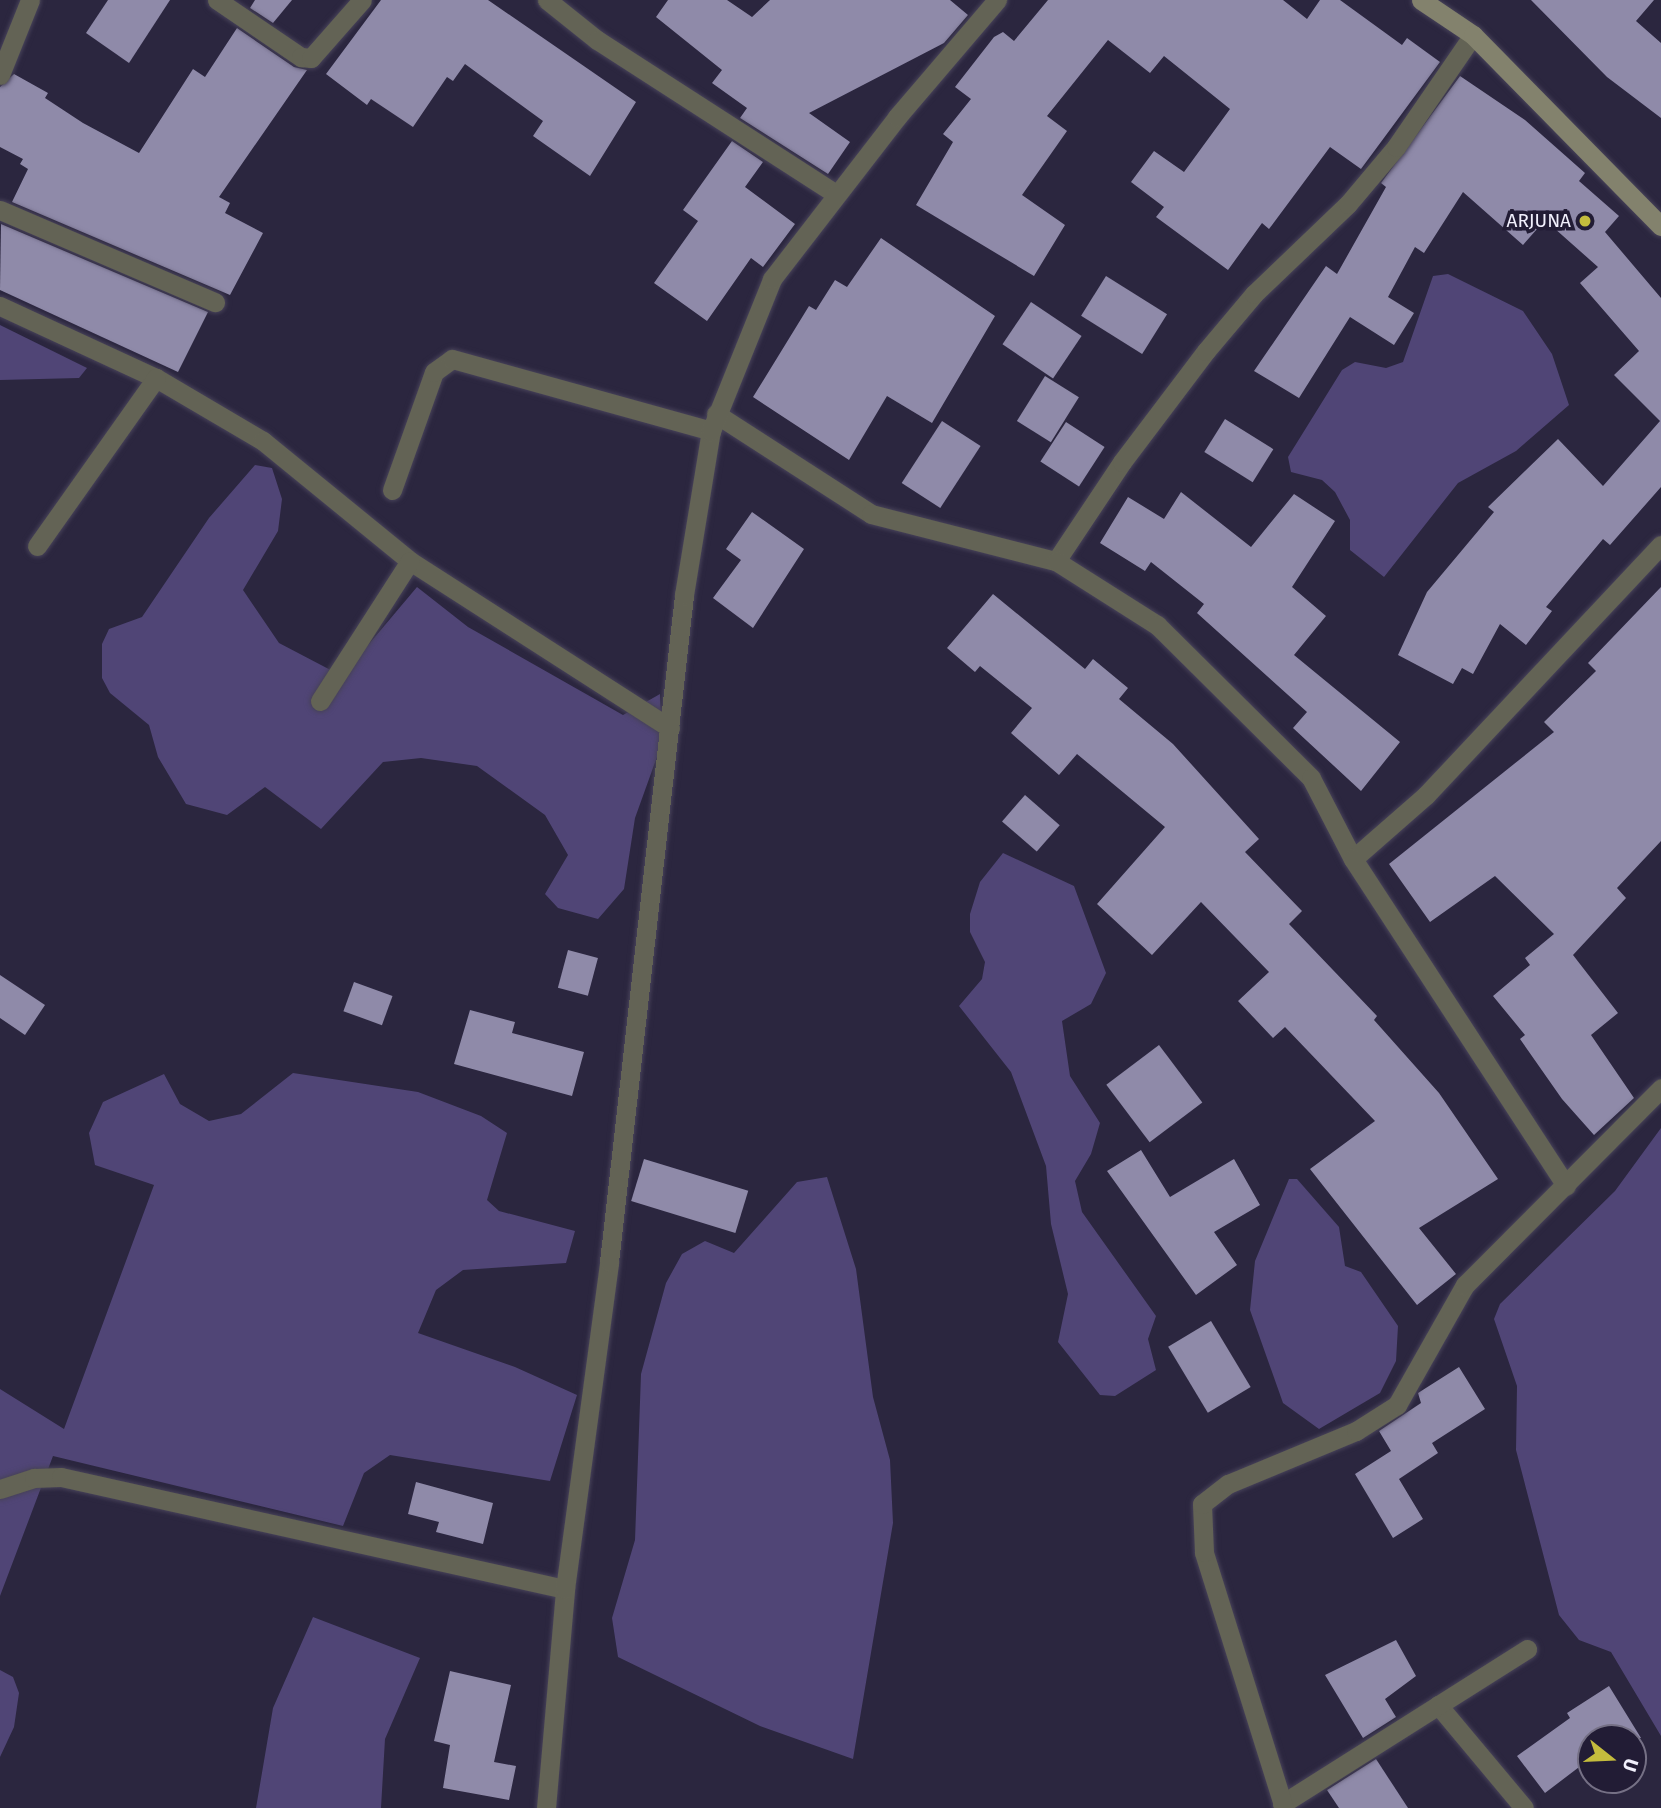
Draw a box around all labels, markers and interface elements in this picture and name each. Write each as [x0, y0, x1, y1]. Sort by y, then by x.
place label: ARJUNA [1507, 210, 1571, 232]
marker: ARJUNA [1577, 213, 1593, 229]
north arrow [1577, 1724, 1647, 1794]
text: U [1618, 1756, 1643, 1774]

